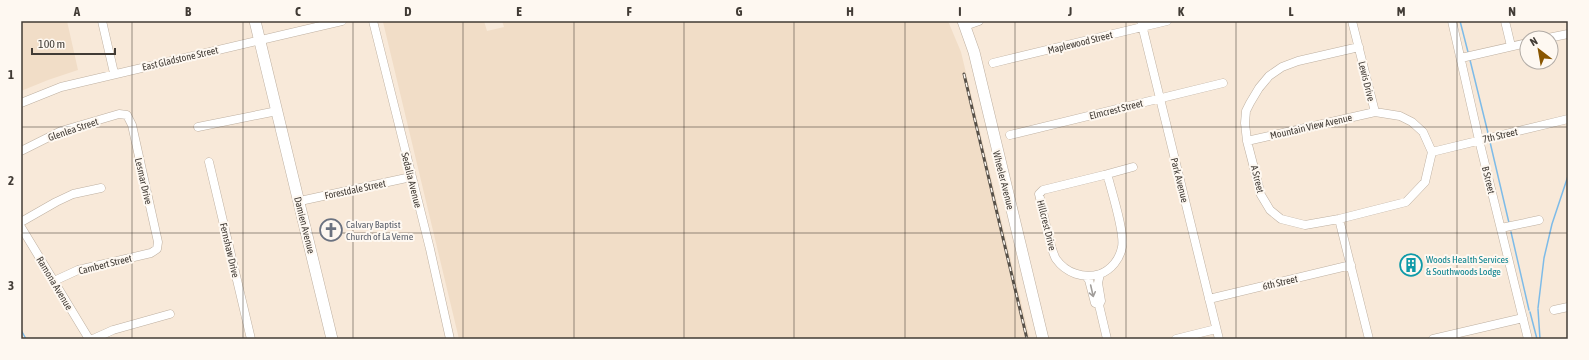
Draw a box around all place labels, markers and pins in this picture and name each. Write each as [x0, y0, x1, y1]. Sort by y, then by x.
church icon: Calvary Baptist Church of La Verne [318, 217, 344, 243]
place label: Calvary Baptist Church of La Verne [346, 219, 414, 242]
building icon: Woods Health Services & Southwoods Lodge [1398, 252, 1424, 278]
place label: Woods Health Services & Southwoods Lodge [1426, 254, 1509, 277]

